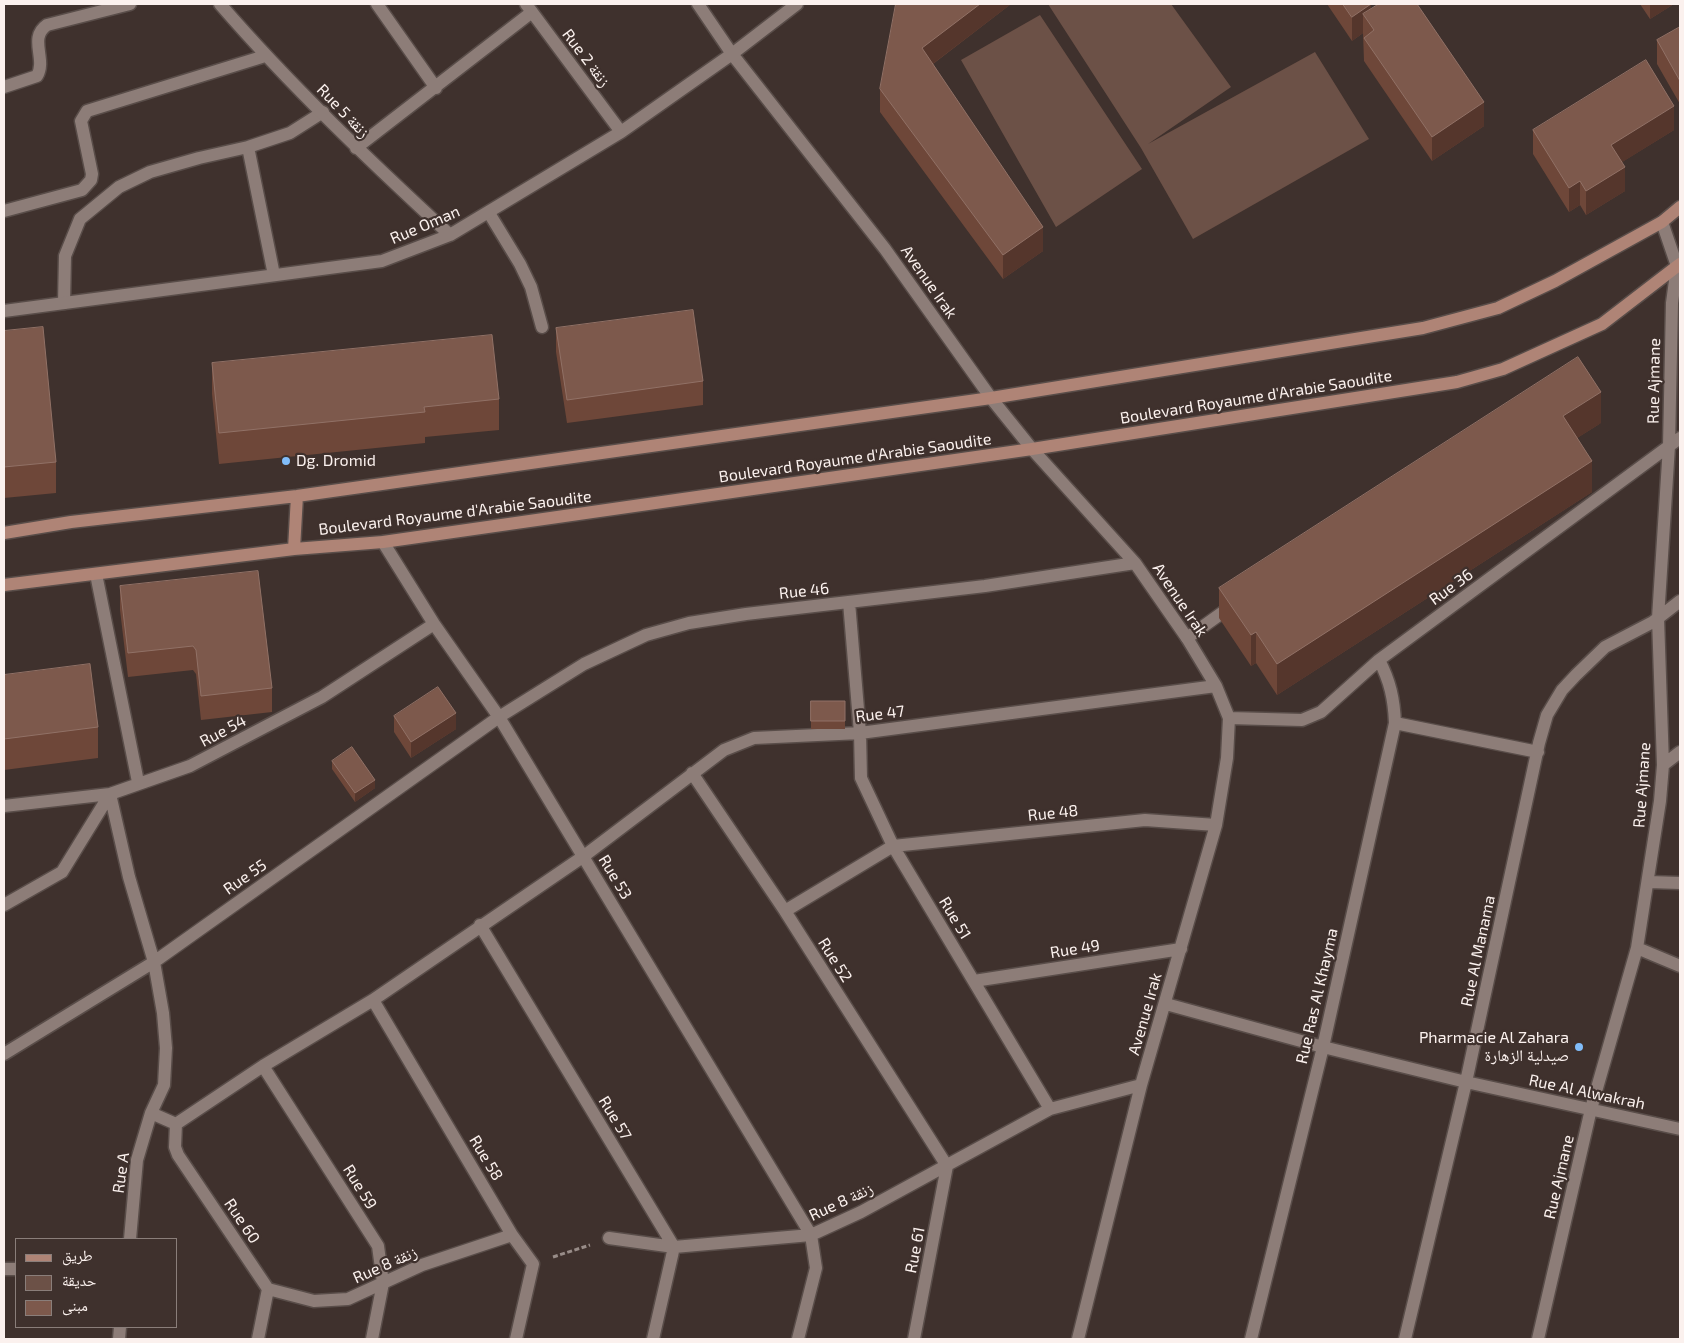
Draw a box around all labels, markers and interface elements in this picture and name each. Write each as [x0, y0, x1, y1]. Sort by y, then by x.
street label: Rue 2 زنقة [558, 25, 614, 91]
street label: Rue 5 زنقة [313, 80, 373, 142]
street label: Rue Oman [387, 202, 463, 248]
street label: Avenue Irak [897, 242, 961, 322]
street label: Rue Ajmane [1644, 338, 1664, 424]
street label: Boulevard Royaume d'Arabie Saoudite [1119, 366, 1393, 428]
street label: Boulevard Royaume d'Arabie Saoudite [718, 429, 992, 487]
place label: Dg. Dromid [296, 451, 376, 471]
marker: Dg. Dromid [280, 455, 292, 467]
street label: Boulevard Royaume d'Arabie Saoudite [317, 487, 593, 539]
street label: Avenue Irak [1148, 560, 1212, 640]
street label: Rue 36 [1425, 565, 1477, 609]
street label: Rue 46 [778, 579, 830, 603]
street label: Rue 47 [854, 701, 906, 727]
street label: Rue 54 [197, 711, 249, 751]
street label: Rue Ajmane [1629, 742, 1655, 828]
street label: Rue 48 [1027, 801, 1079, 825]
street label: Rue 53 [594, 851, 636, 903]
street label: Rue 55 [220, 855, 270, 899]
street label: Rue 51 [935, 893, 975, 943]
street label: Rue Al Manama [1457, 894, 1499, 1008]
street label: Rue Ras Al Khayma [1292, 926, 1342, 1066]
street label: Rue 52 [814, 934, 856, 986]
street label: Rue 49 [1049, 936, 1101, 962]
street label: Avenue Irak [1124, 971, 1166, 1057]
place label: Pharmacie Al Zahara صيدلية الزهارة [1419, 1028, 1569, 1066]
marker: Pharmacie Al Zahara صيدلية الزهارة [1573, 1041, 1585, 1053]
street label: Rue Al Alwakrah [1527, 1070, 1647, 1114]
street label: Rue 57 [594, 1093, 636, 1143]
street label: Rue 58 [465, 1132, 507, 1184]
street label: Rue Ajmane [1540, 1133, 1578, 1221]
street label: Rue A [109, 1151, 133, 1195]
street label: Rue 59 [339, 1161, 381, 1213]
street label: Rue 8 زنقة [806, 1179, 876, 1225]
street label: Rue 60 [220, 1195, 264, 1247]
street label: Rue 61 [901, 1225, 929, 1275]
legend [15, 1238, 178, 1328]
street label: Rue 8 زنقة [350, 1242, 420, 1288]
text: طريق [62, 1246, 93, 1264]
text: حديقة [62, 1271, 96, 1289]
text: مبنى [62, 1296, 88, 1314]

